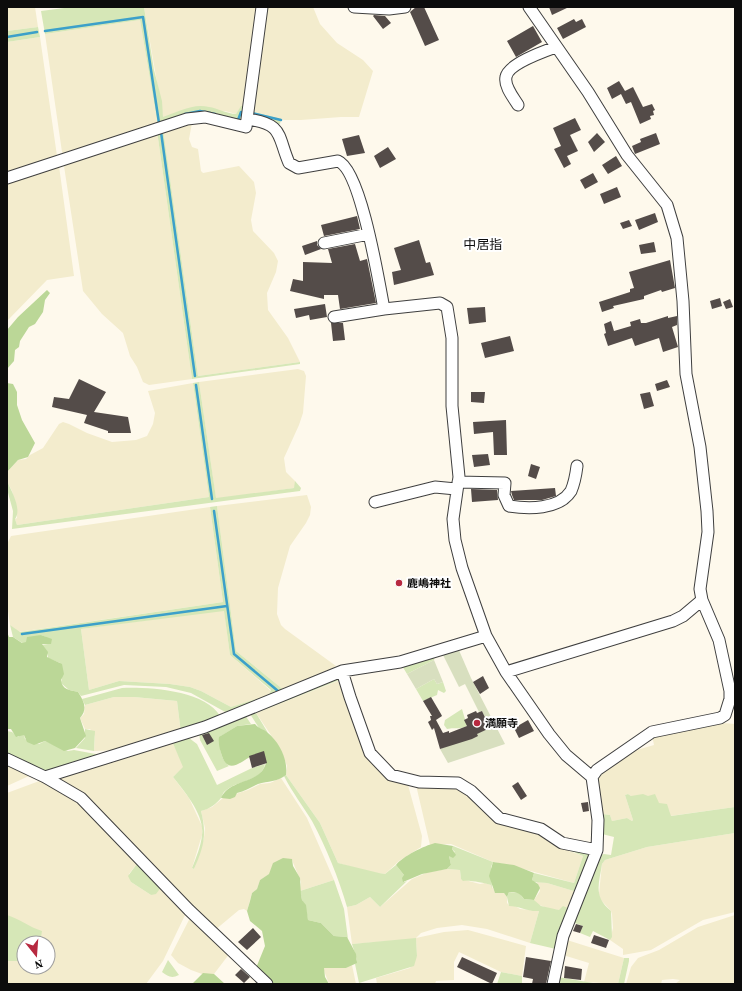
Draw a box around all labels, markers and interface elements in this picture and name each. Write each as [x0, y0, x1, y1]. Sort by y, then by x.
district label: 中居指 [463, 236, 503, 253]
place label: 鹿嶋神社 [407, 576, 451, 591]
marker: 鹿嶋神社 [394, 578, 404, 588]
place label: 満願寺 [485, 716, 518, 731]
marker: 満願寺 [472, 718, 482, 728]
north arrow [16, 935, 56, 975]
text: N [33, 956, 45, 972]

